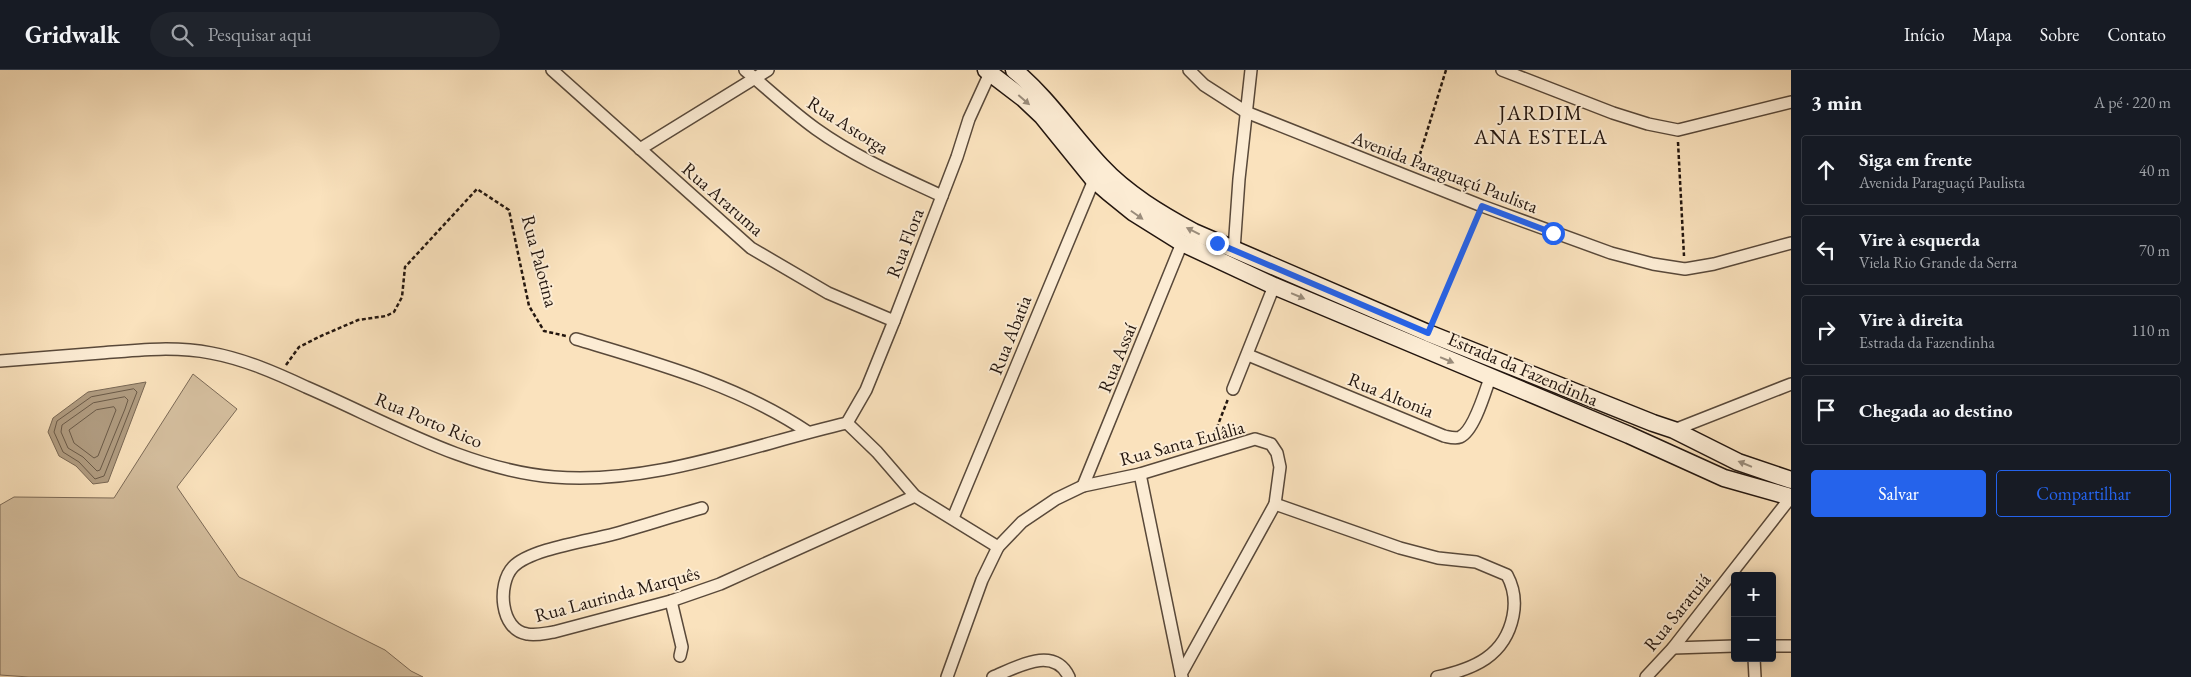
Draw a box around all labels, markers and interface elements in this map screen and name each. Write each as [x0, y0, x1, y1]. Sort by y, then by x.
search box [150, 12, 500, 57]
text: Gridwalk [25, 19, 120, 50]
icon: search [168, 21, 196, 49]
text: Pesquisar aqui [208, 22, 312, 47]
text: Início [1904, 23, 1945, 46]
text: Mapa [1973, 23, 2012, 46]
text: Sobre [2040, 23, 2079, 46]
text: Contato [2107, 23, 2166, 46]
text: 3 min [1811, 89, 1862, 116]
street label: Rua Astorga [802, 90, 894, 160]
text: A pé · 220 m [2094, 92, 2171, 113]
one-way arrow [1018, 94, 1030, 106]
district label: JARDIM ANA ESTELA [1473, 99, 1608, 150]
street label: Avenida Paraguaçú Paulista [1348, 125, 1542, 219]
text: Siga em frente [1859, 147, 1972, 172]
icon: ahead [1812, 156, 1840, 184]
street label: Rua Araruma [677, 157, 770, 242]
text: 40 m [2139, 160, 2170, 181]
text: Avenida Paraguaçú Paulista [1859, 172, 2025, 193]
street label: Rua Flora [880, 204, 930, 281]
one-way arrow [1130, 210, 1144, 220]
street label: Rua Palotina [516, 212, 564, 310]
route start [1542, 222, 1565, 245]
one-way arrow [1185, 227, 1200, 235]
text: Vire à esquerda [1859, 227, 1980, 252]
route end [1206, 232, 1229, 255]
icon: left [1812, 236, 1840, 264]
text: 70 m [2139, 240, 2170, 261]
text: Viela Rio Grande da Serra [1859, 252, 2017, 273]
street label: Rua Abatia [983, 291, 1037, 378]
one-way arrow [1291, 293, 1305, 301]
text: Vire à direita [1859, 307, 1963, 332]
icon: right [1812, 316, 1840, 344]
street label: Rua Assaí [1092, 319, 1142, 396]
text: 110 m [2131, 320, 2170, 341]
street label: Estrada da Fazendinha [1444, 326, 1603, 412]
text: Estrada da Fazendinha [1859, 332, 1995, 353]
one-way arrow [1440, 356, 1454, 364]
street label: Rua Altonia [1344, 366, 1438, 424]
street label: Rua Porto Rico [371, 386, 487, 454]
icon: arrive [1812, 396, 1840, 424]
text: Chegada ao destino [1859, 398, 2013, 423]
street label: Rua Santa Eulâlia [1117, 414, 1248, 472]
one-way arrow [1738, 460, 1752, 468]
button: Salvar [1811, 470, 1986, 517]
button: Compartilhar [1996, 470, 2171, 517]
street label: Rua Laurinda Marquês [532, 560, 702, 628]
street label: Rua Saratuiá [1638, 567, 1716, 656]
map controls [1731, 572, 1776, 662]
button: + [1731, 572, 1776, 617]
button: − [1731, 617, 1776, 662]

